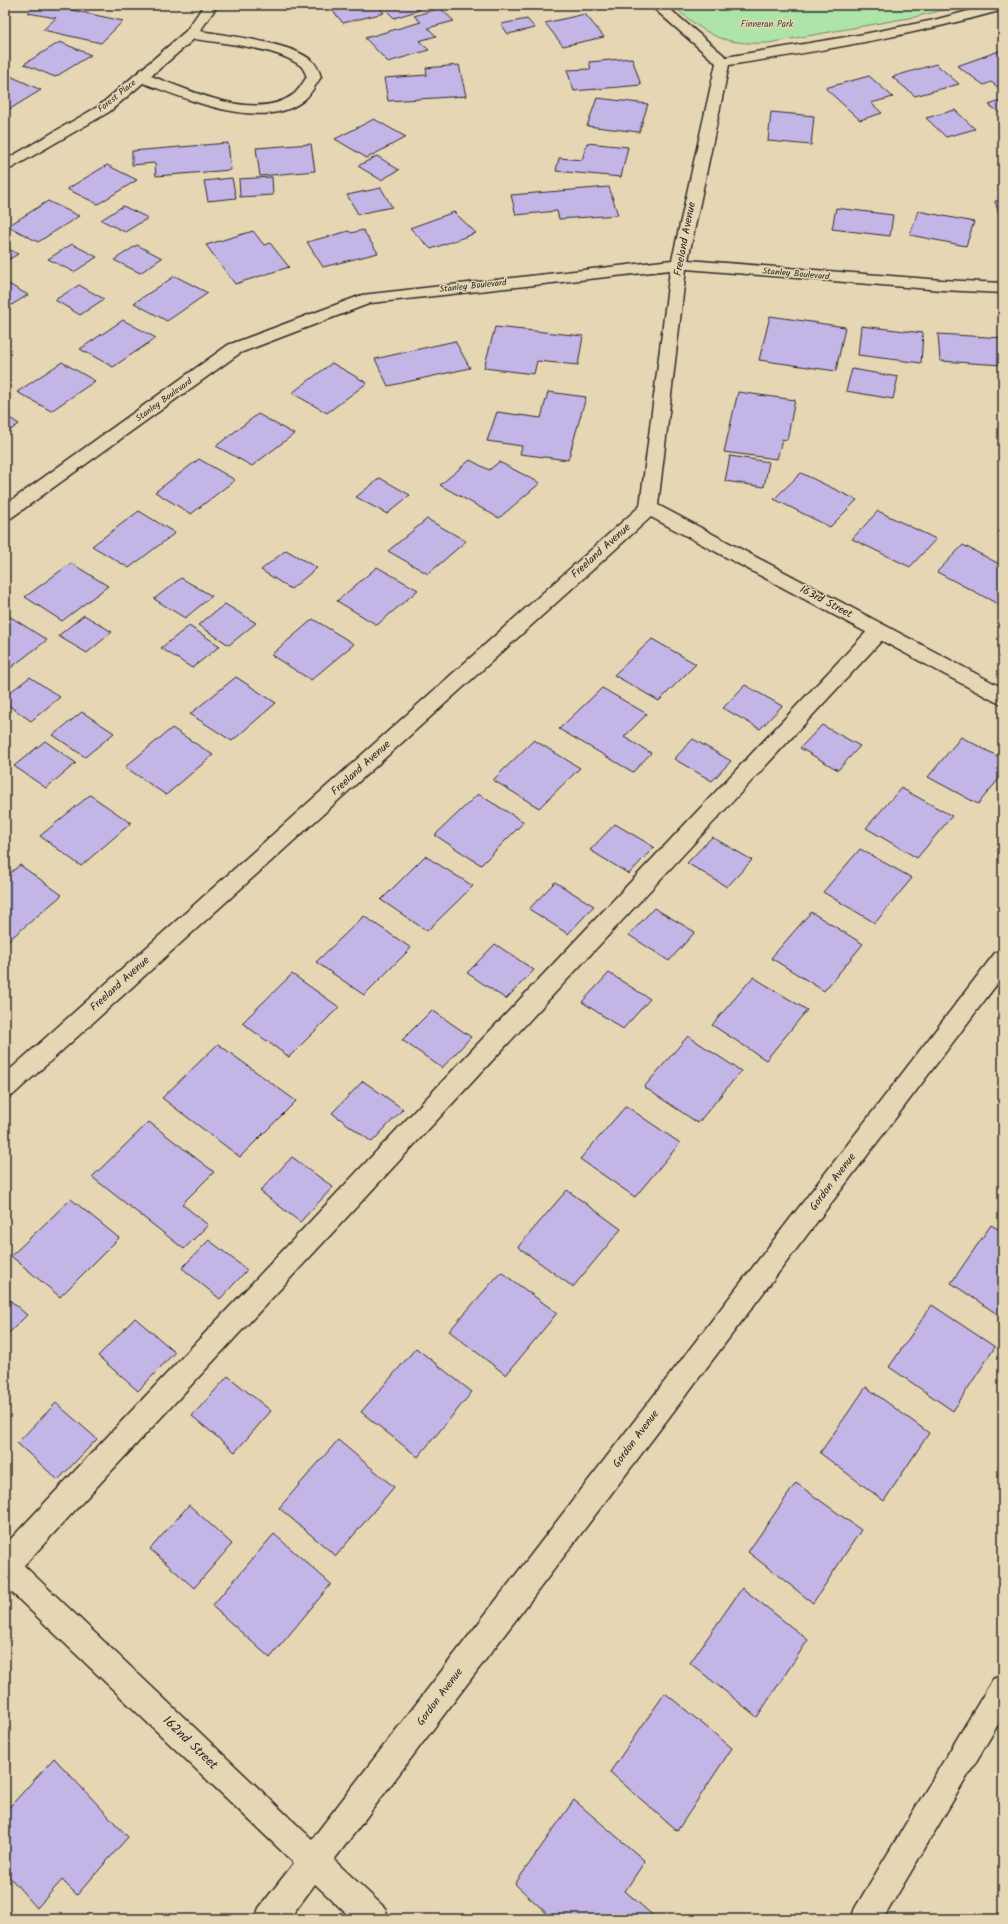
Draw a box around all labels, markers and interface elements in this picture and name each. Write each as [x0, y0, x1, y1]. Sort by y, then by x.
park label: Finneran Park [741, 17, 794, 32]
street label: Forest Place [94, 76, 140, 116]
street label: Freeland Avenue [669, 200, 701, 278]
street label: Stanley Boulevard [762, 264, 831, 284]
street label: Stanley Boulevard [439, 275, 508, 297]
street label: Stanley Boulevard [132, 374, 196, 426]
street label: Freeland Avenue [567, 519, 635, 583]
street label: 163rd Street [796, 581, 856, 624]
street label: Freeland Avenue [327, 736, 395, 800]
street label: Freeland Avenue [86, 952, 154, 1016]
street label: Gordon Avenue [805, 1149, 861, 1215]
street label: Gordon Avenue [608, 1406, 664, 1472]
street label: Gordon Avenue [412, 1664, 468, 1730]
street label: 162nd Street [157, 1711, 223, 1776]

